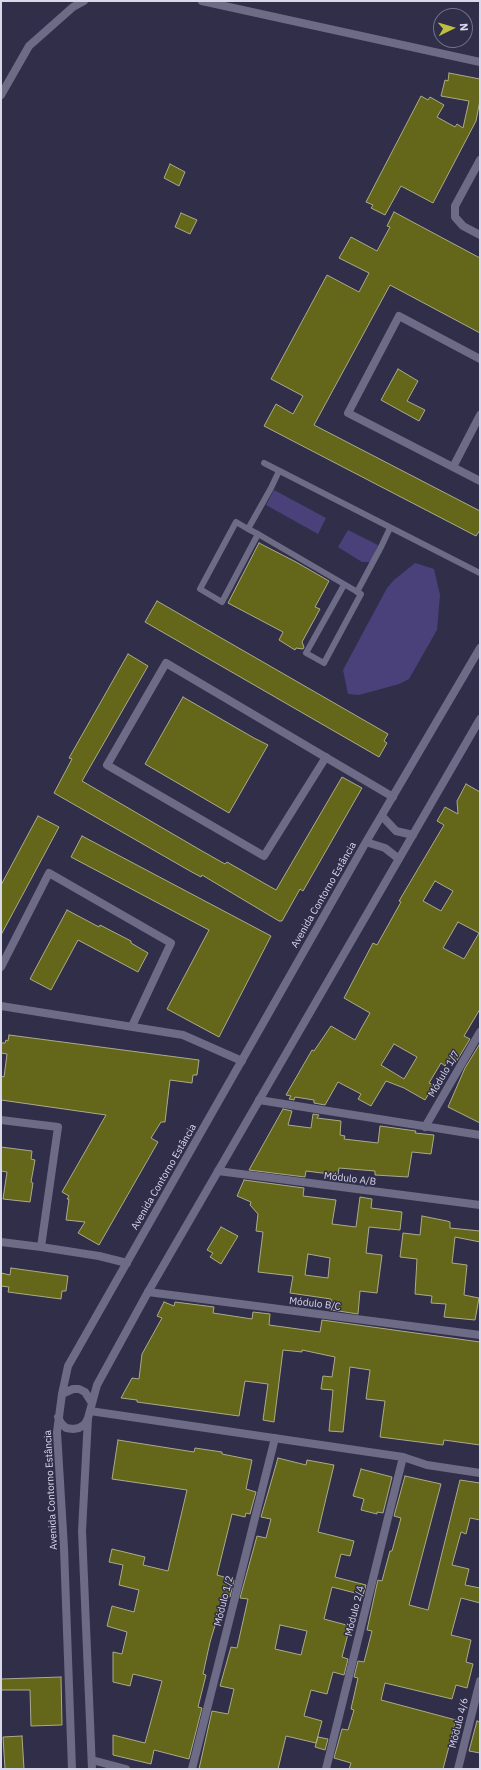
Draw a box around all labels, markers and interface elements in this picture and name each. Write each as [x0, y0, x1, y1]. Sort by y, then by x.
north arrow [433, 8, 473, 48]
text: N [457, 22, 471, 32]
street label: Avenida Contorno Estância [289, 840, 359, 950]
street label: Módulo 1/7 [426, 1049, 462, 1099]
street label: Avenida Contorno Estância [129, 1122, 199, 1232]
street label: Módulo A/B [323, 1170, 377, 1188]
street label: Módulo B/C [288, 1295, 342, 1313]
street label: Avenida Contorno Estância [42, 1430, 60, 1550]
street label: Módulo 1/2 [212, 1574, 236, 1628]
street label: Módulo 2/4 [343, 1584, 367, 1638]
street label: Módulo 4/6 [447, 1696, 471, 1750]

